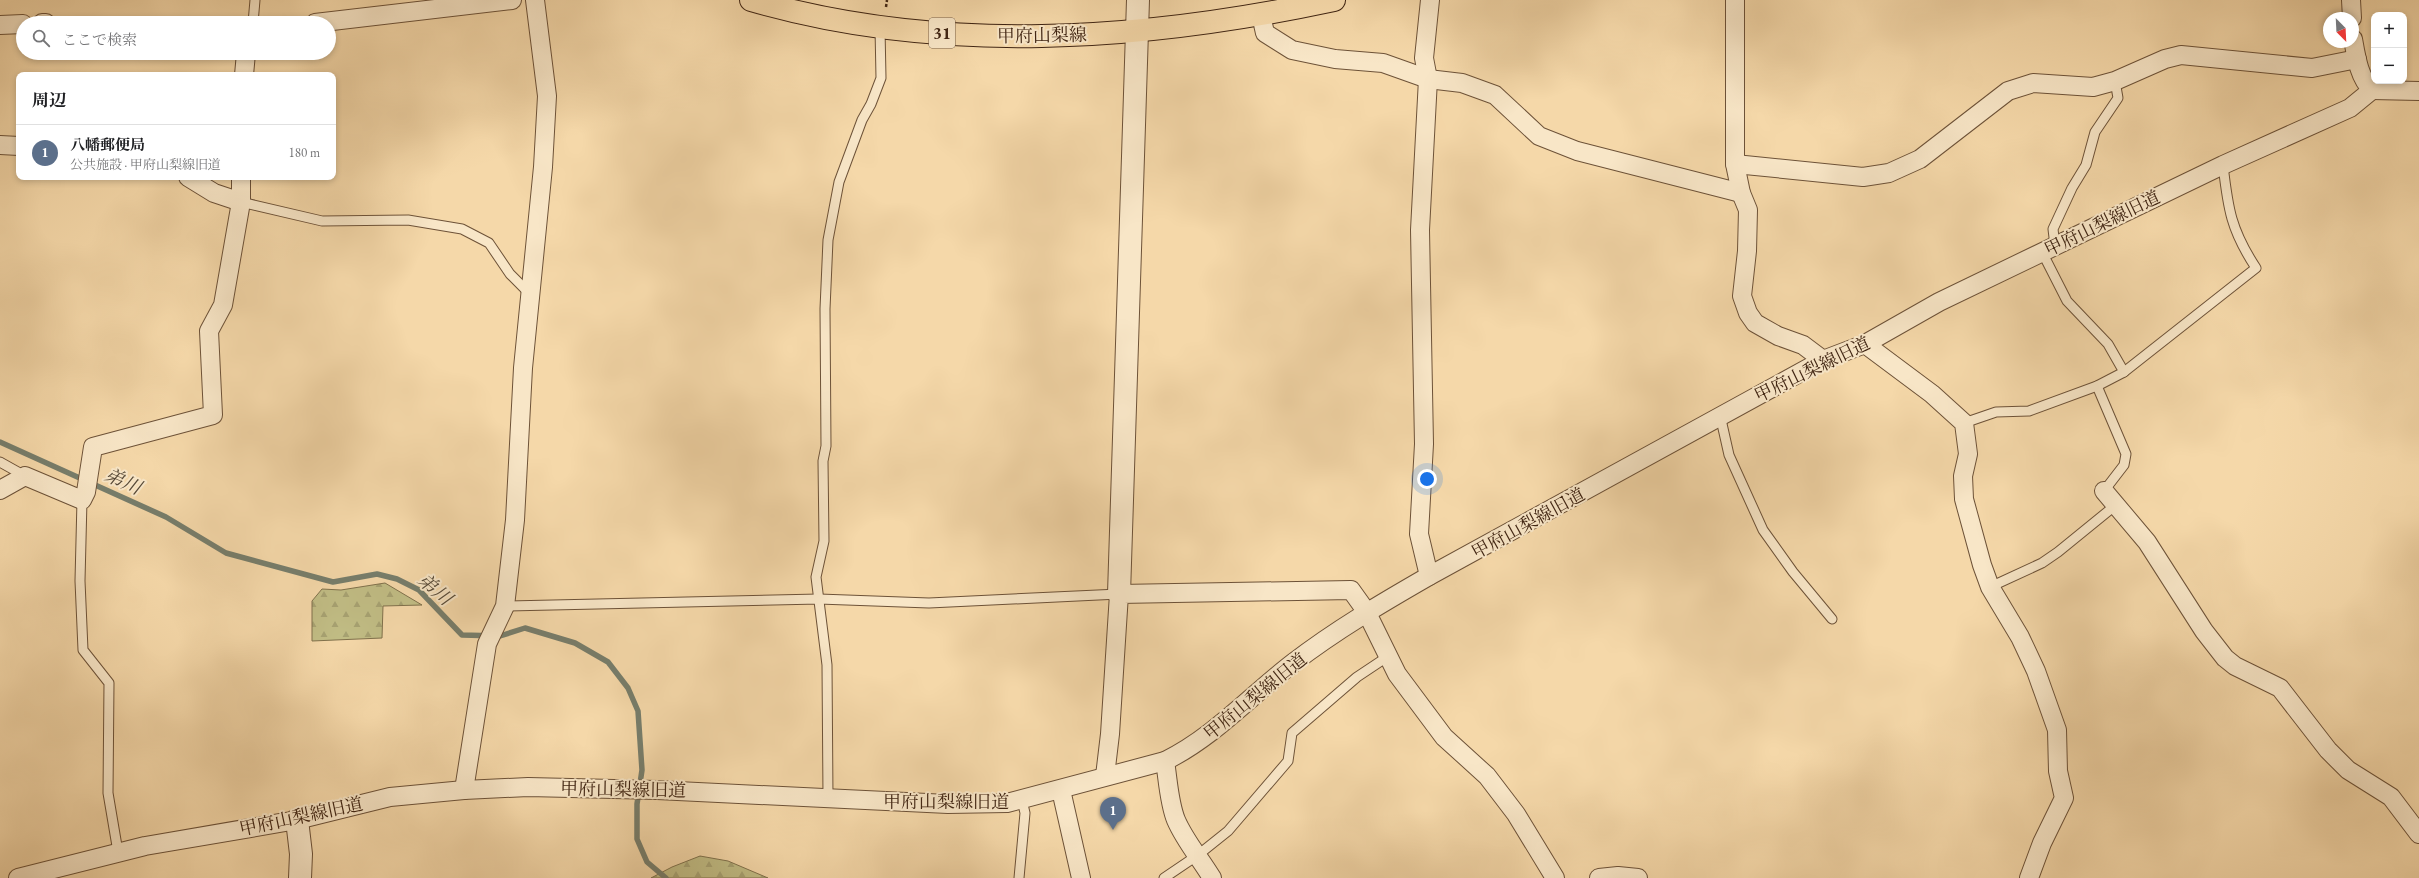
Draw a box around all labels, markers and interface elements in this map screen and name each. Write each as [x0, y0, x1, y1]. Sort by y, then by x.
north arrow [2323, 12, 2359, 48]
map controls [2371, 12, 2407, 84]
button: + [2371, 12, 2407, 48]
search box [16, 16, 336, 60]
road number: 31 [929, 18, 955, 48]
street label: 甲府山梨線 [997, 23, 1087, 47]
icon: search [30, 27, 52, 49]
text: ここで検索 [62, 30, 137, 49]
button: − [2371, 48, 2407, 84]
text: 周辺 [32, 89, 66, 111]
text: 八幡郵便局 [70, 135, 145, 154]
text: 1 [42, 144, 48, 161]
text: 180 m [289, 144, 320, 161]
text: 公共施設 · 甲府山梨線旧道 [70, 156, 221, 173]
street label: 甲府山梨線旧道 [2040, 185, 2164, 261]
street label: 甲府山梨線旧道 [1750, 331, 1874, 407]
water label: 弟川 [101, 462, 147, 501]
your location [1417, 469, 1437, 489]
street label: 甲府山梨線旧道 [1467, 482, 1589, 564]
water label: 弟川 [412, 567, 459, 612]
street label: 甲府山梨線旧道 [1199, 647, 1311, 745]
street label: 甲府山梨線旧道 [560, 776, 686, 802]
street label: 甲府山梨線旧道 [883, 790, 1009, 813]
street label: 甲府山梨線旧道 [237, 792, 365, 840]
pin: 1 [1100, 797, 1126, 830]

